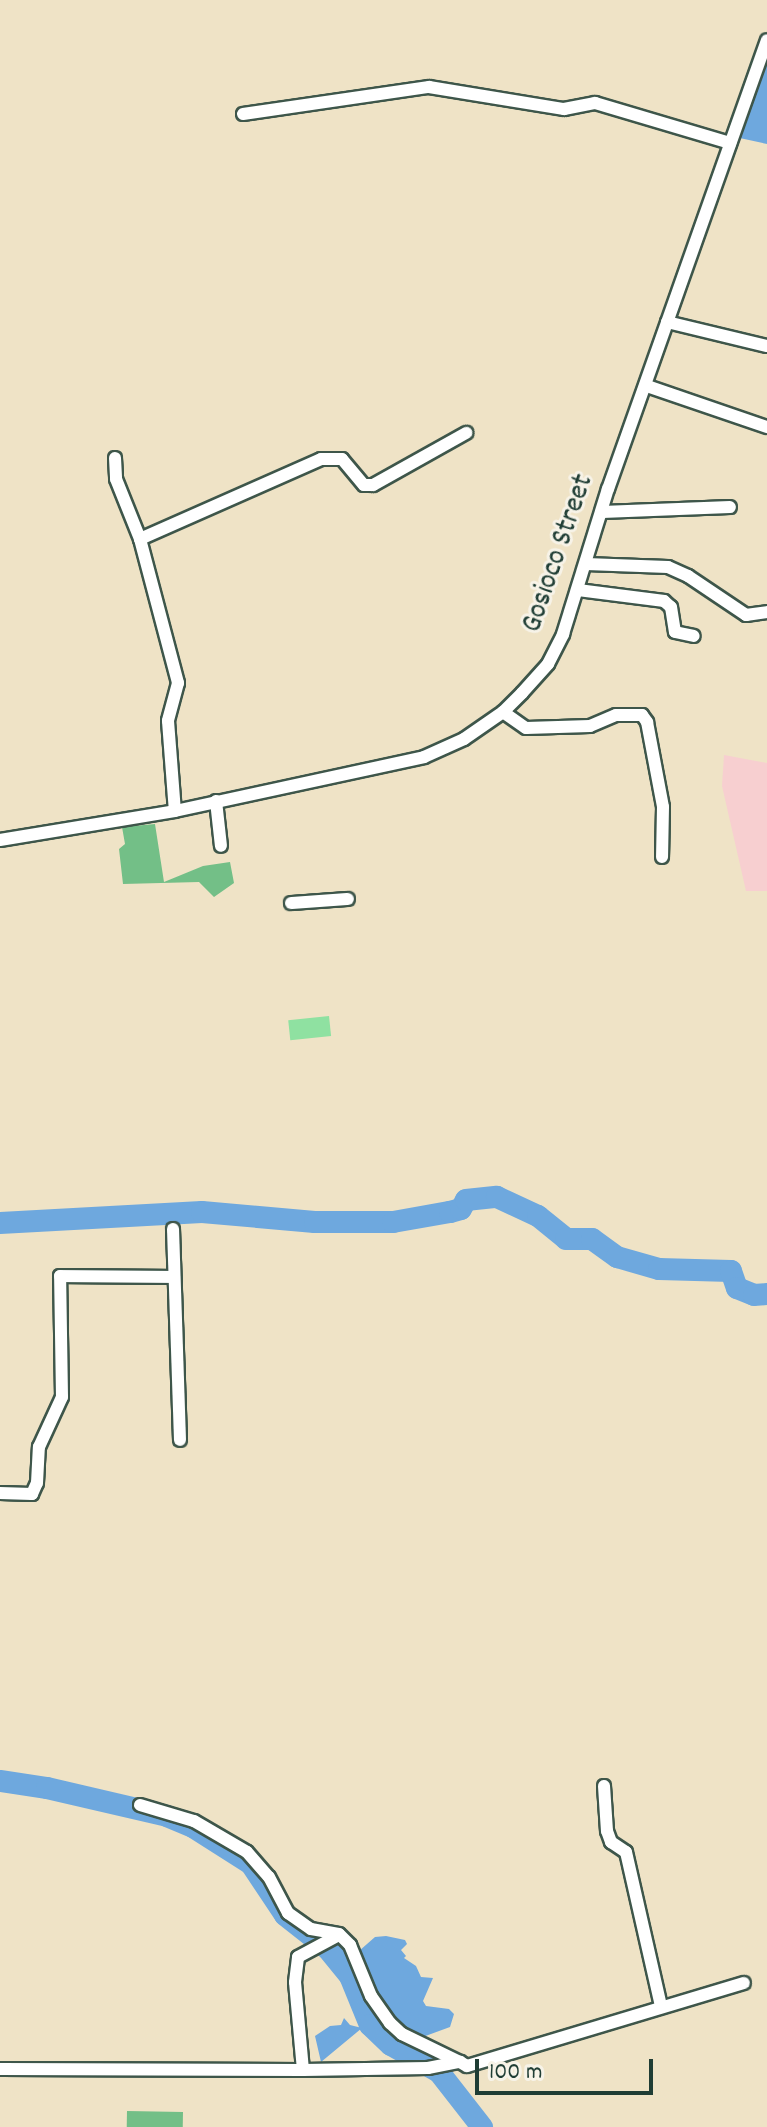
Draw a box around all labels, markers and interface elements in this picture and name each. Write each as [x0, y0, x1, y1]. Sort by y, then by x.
street label: Gosioco Street [516, 470, 604, 638]
scale bar [479, 2043, 657, 2093]
text: 100 m [489, 2056, 542, 2090]

